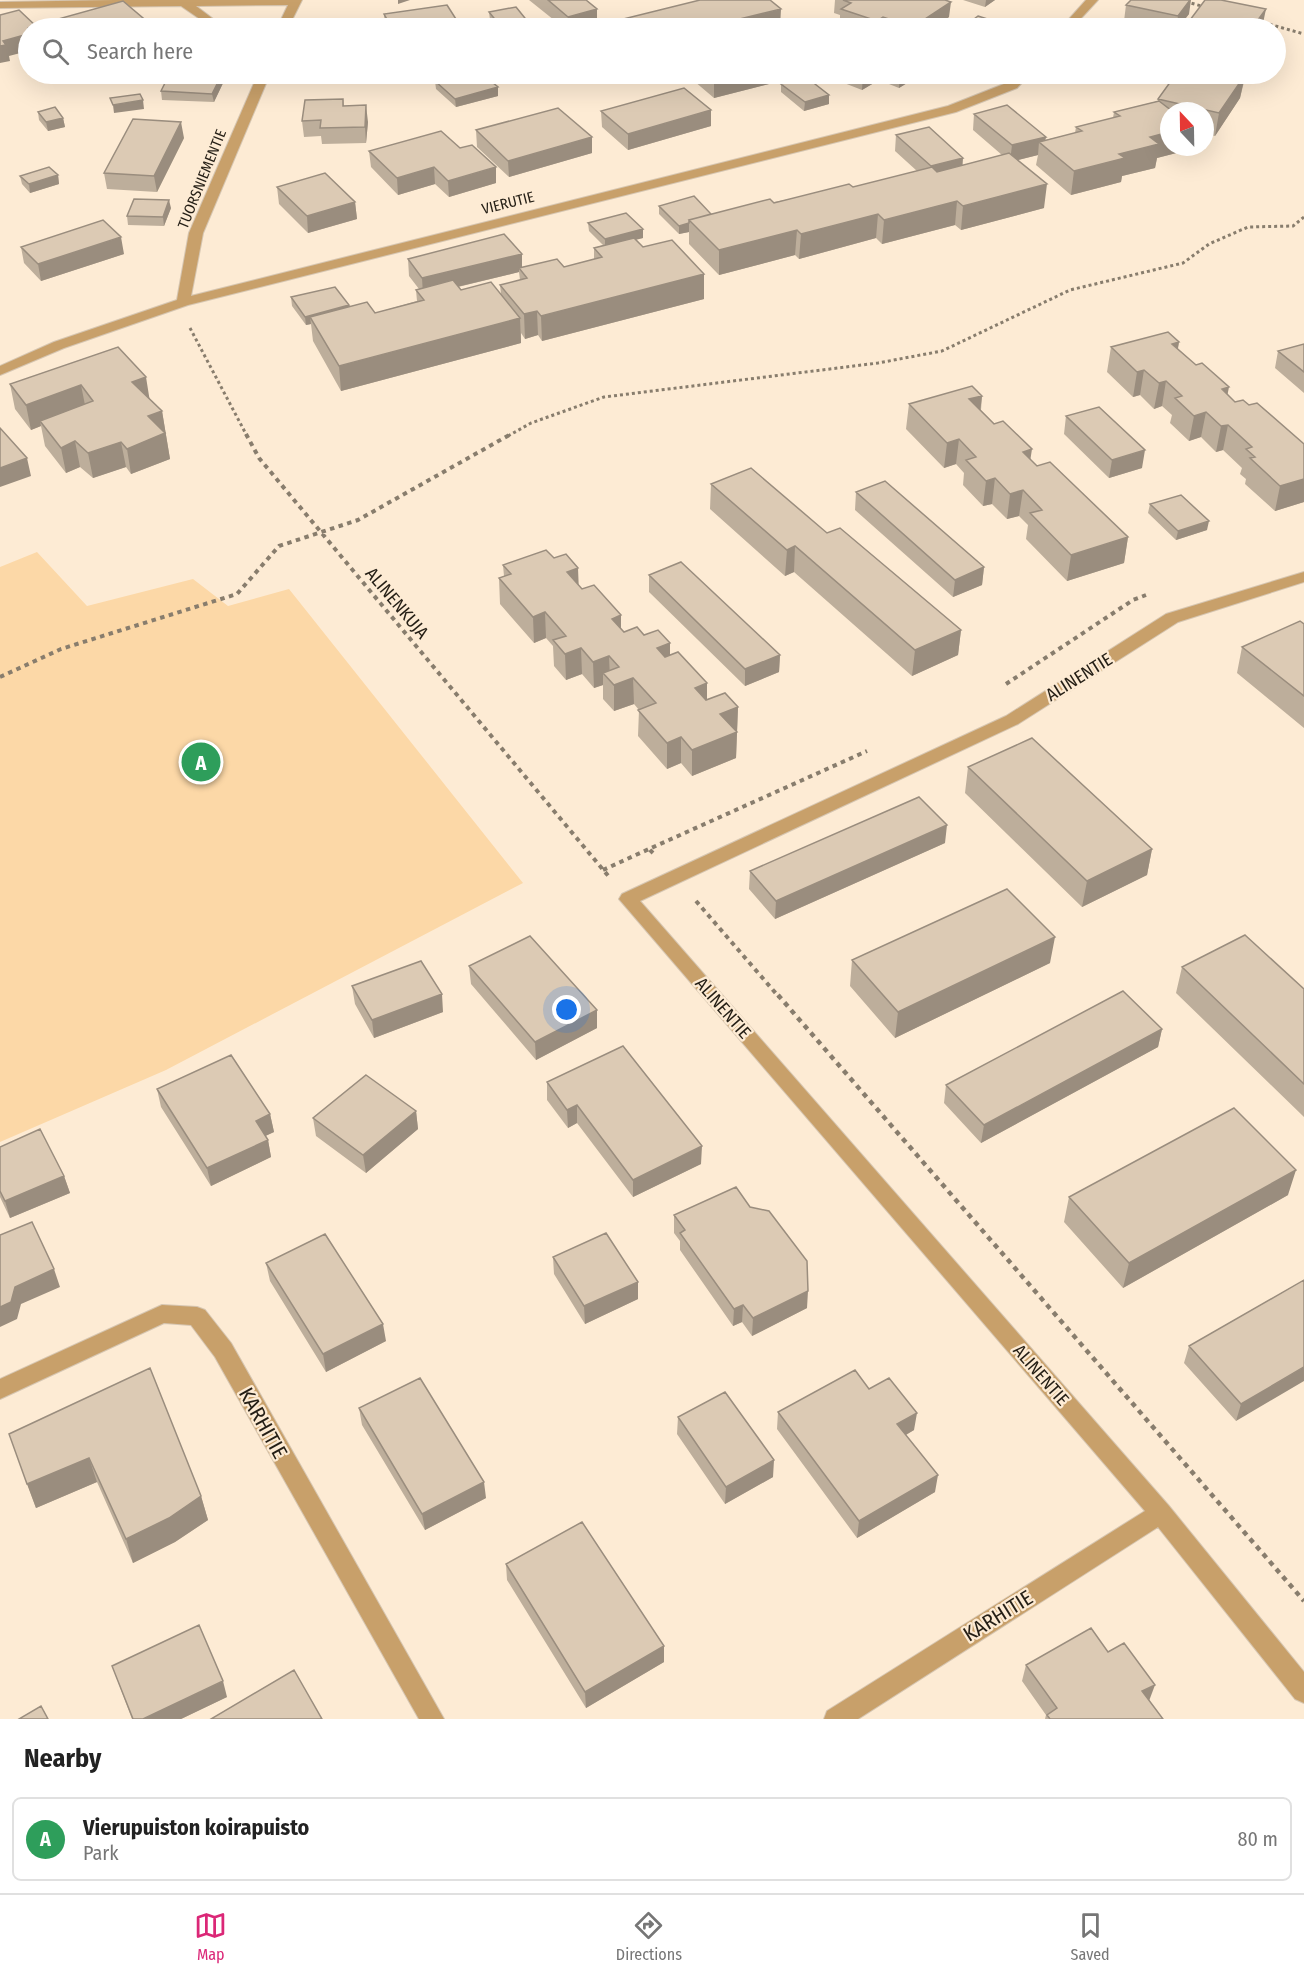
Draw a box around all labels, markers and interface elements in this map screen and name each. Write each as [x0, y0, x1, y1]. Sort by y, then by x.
search box [18, 18, 1286, 84]
icon: search [39, 35, 72, 68]
text: Search here [87, 38, 193, 65]
north arrow [1160, 102, 1214, 156]
street label: TUORSNIEMENTIE [174, 127, 230, 231]
street label: VIERUTIE [480, 188, 536, 218]
street label: ALINENKUJA [361, 563, 434, 644]
street label: ALINENTIE [1042, 648, 1116, 706]
pin: A [182, 740, 220, 784]
street label: ALINENTIE [690, 973, 756, 1043]
your location [552, 995, 581, 1024]
street label: ALINENTIE [1008, 1340, 1074, 1410]
street label: KARHITIE [233, 1383, 293, 1463]
street label: KARHITIE [959, 1585, 1038, 1647]
text: Nearby [24, 1743, 101, 1774]
text: Vierupuiston koirapuisto [83, 1814, 309, 1841]
text: A [40, 1827, 51, 1851]
text: 80 m [1238, 1827, 1278, 1851]
text: Park [83, 1841, 119, 1865]
tab: Map [194, 1909, 227, 1964]
tab: Directions [616, 1909, 682, 1964]
tab: Saved [1071, 1909, 1110, 1964]

